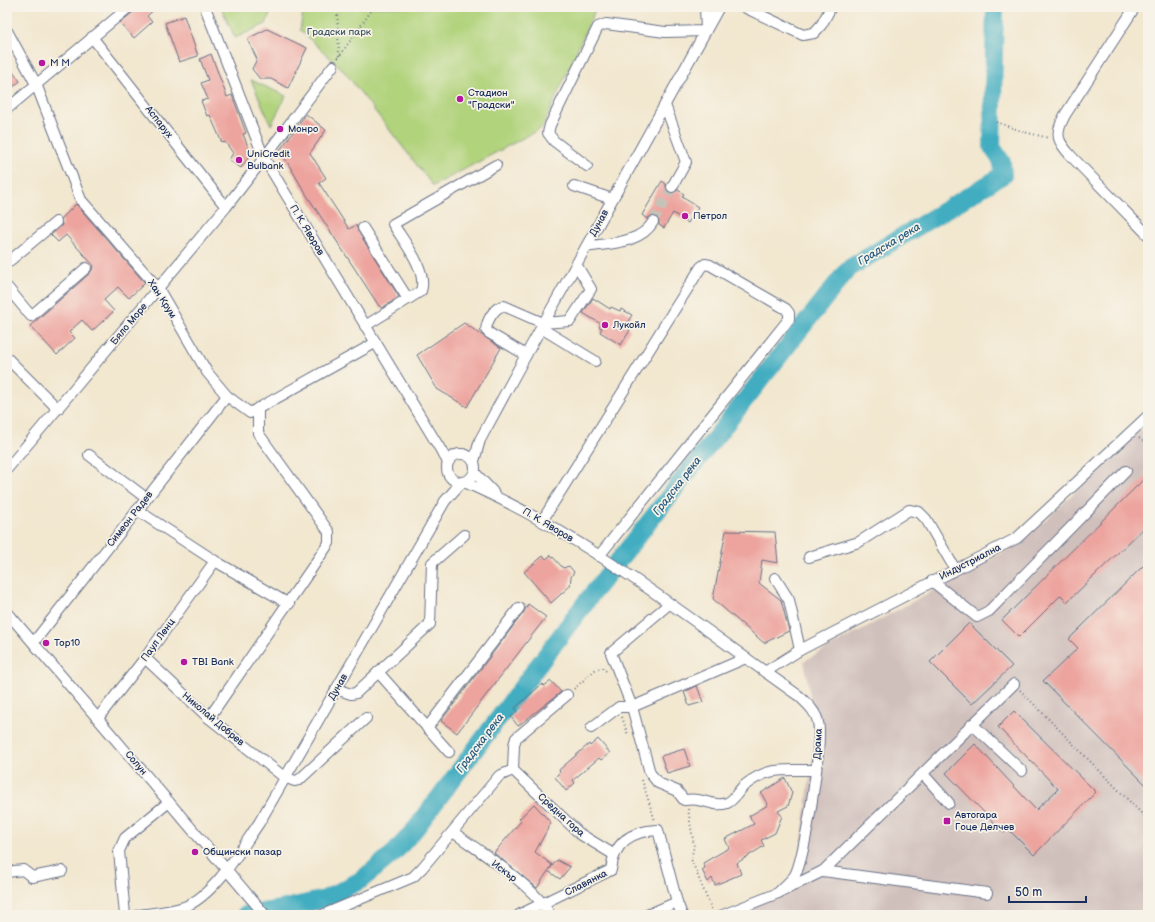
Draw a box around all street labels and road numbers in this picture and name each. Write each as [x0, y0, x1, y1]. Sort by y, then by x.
street label: Аспарух [142, 103, 176, 141]
street label: П. К. Яворов [287, 203, 327, 258]
street label: Дунав [587, 207, 612, 238]
street label: Хан Крум [145, 277, 179, 321]
street label: Бяло Море [108, 300, 150, 347]
street label: Симеон Радев [105, 488, 156, 549]
street label: П. К. Яворов [521, 505, 576, 545]
street label: Индустриална [937, 541, 1003, 583]
street label: Паул Ленц [138, 616, 178, 664]
street label: Дунав [326, 671, 351, 702]
street label: Николай Добрев [179, 689, 247, 749]
street label: Драма [811, 728, 825, 760]
street label: Солун [122, 748, 150, 778]
street label: Средна гора [535, 791, 587, 839]
street label: Искър [489, 858, 519, 885]
street label: Славянка [563, 867, 609, 899]

